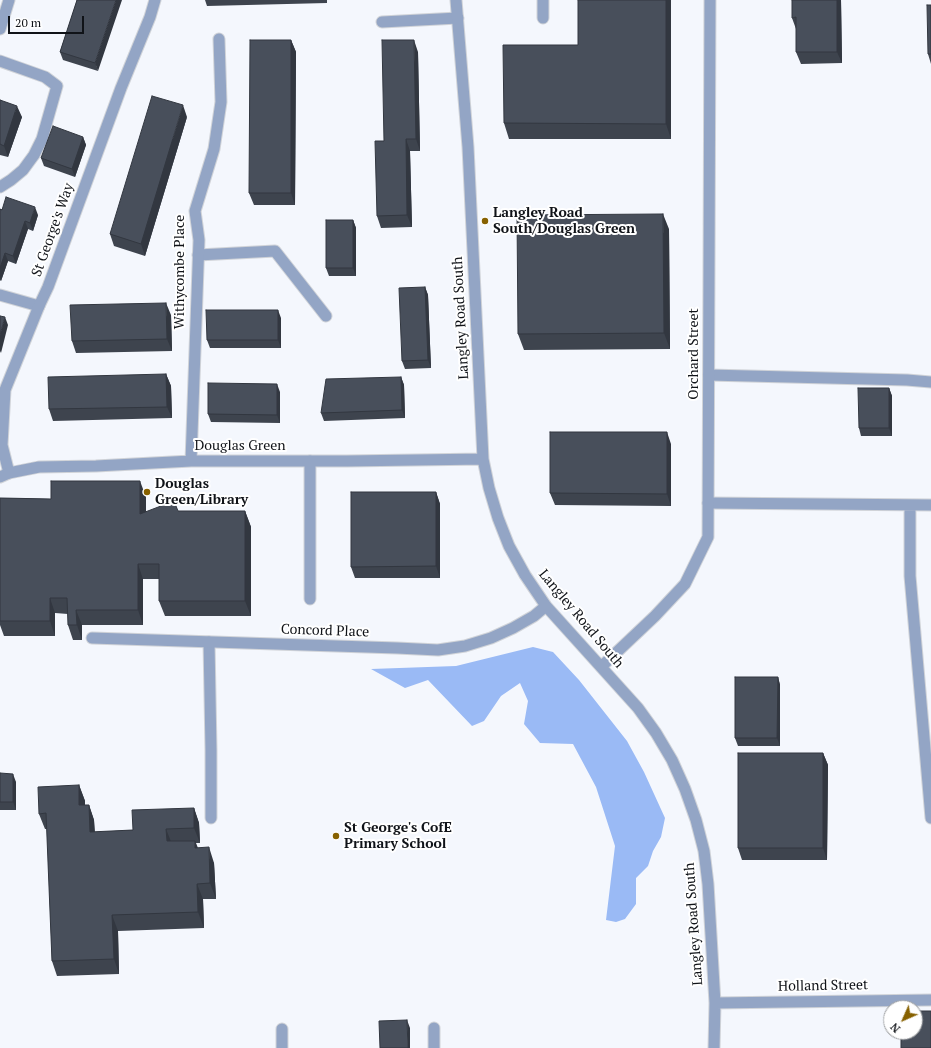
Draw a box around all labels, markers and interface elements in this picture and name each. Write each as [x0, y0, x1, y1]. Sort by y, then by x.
scale bar [10, 8, 86, 34]
text: 20 m [15, 15, 41, 30]
street label: St George's Way [28, 181, 78, 279]
place label: Langley Road South/Douglas Green [493, 205, 635, 238]
street label: Withycombe Place [172, 215, 188, 329]
marker: Langley Road South/Douglas Green [480, 216, 490, 226]
street label: Langley Road South [449, 256, 473, 380]
street label: Orchard Street [686, 308, 702, 400]
street label: Douglas Green [194, 438, 286, 454]
place label: Douglas Green/Library [155, 476, 248, 508]
marker: Douglas Green/Library [142, 487, 152, 497]
street label: Langley Road South [535, 566, 627, 672]
street label: Concord Place [281, 621, 369, 641]
place label: St George's CofE Primary School [344, 820, 452, 852]
marker: St George's CofE Primary School [331, 831, 341, 841]
street label: Langley Road South [681, 862, 707, 986]
street label: Holland Street [778, 977, 868, 995]
north arrow [883, 1000, 923, 1040]
text: N [887, 1020, 903, 1036]

